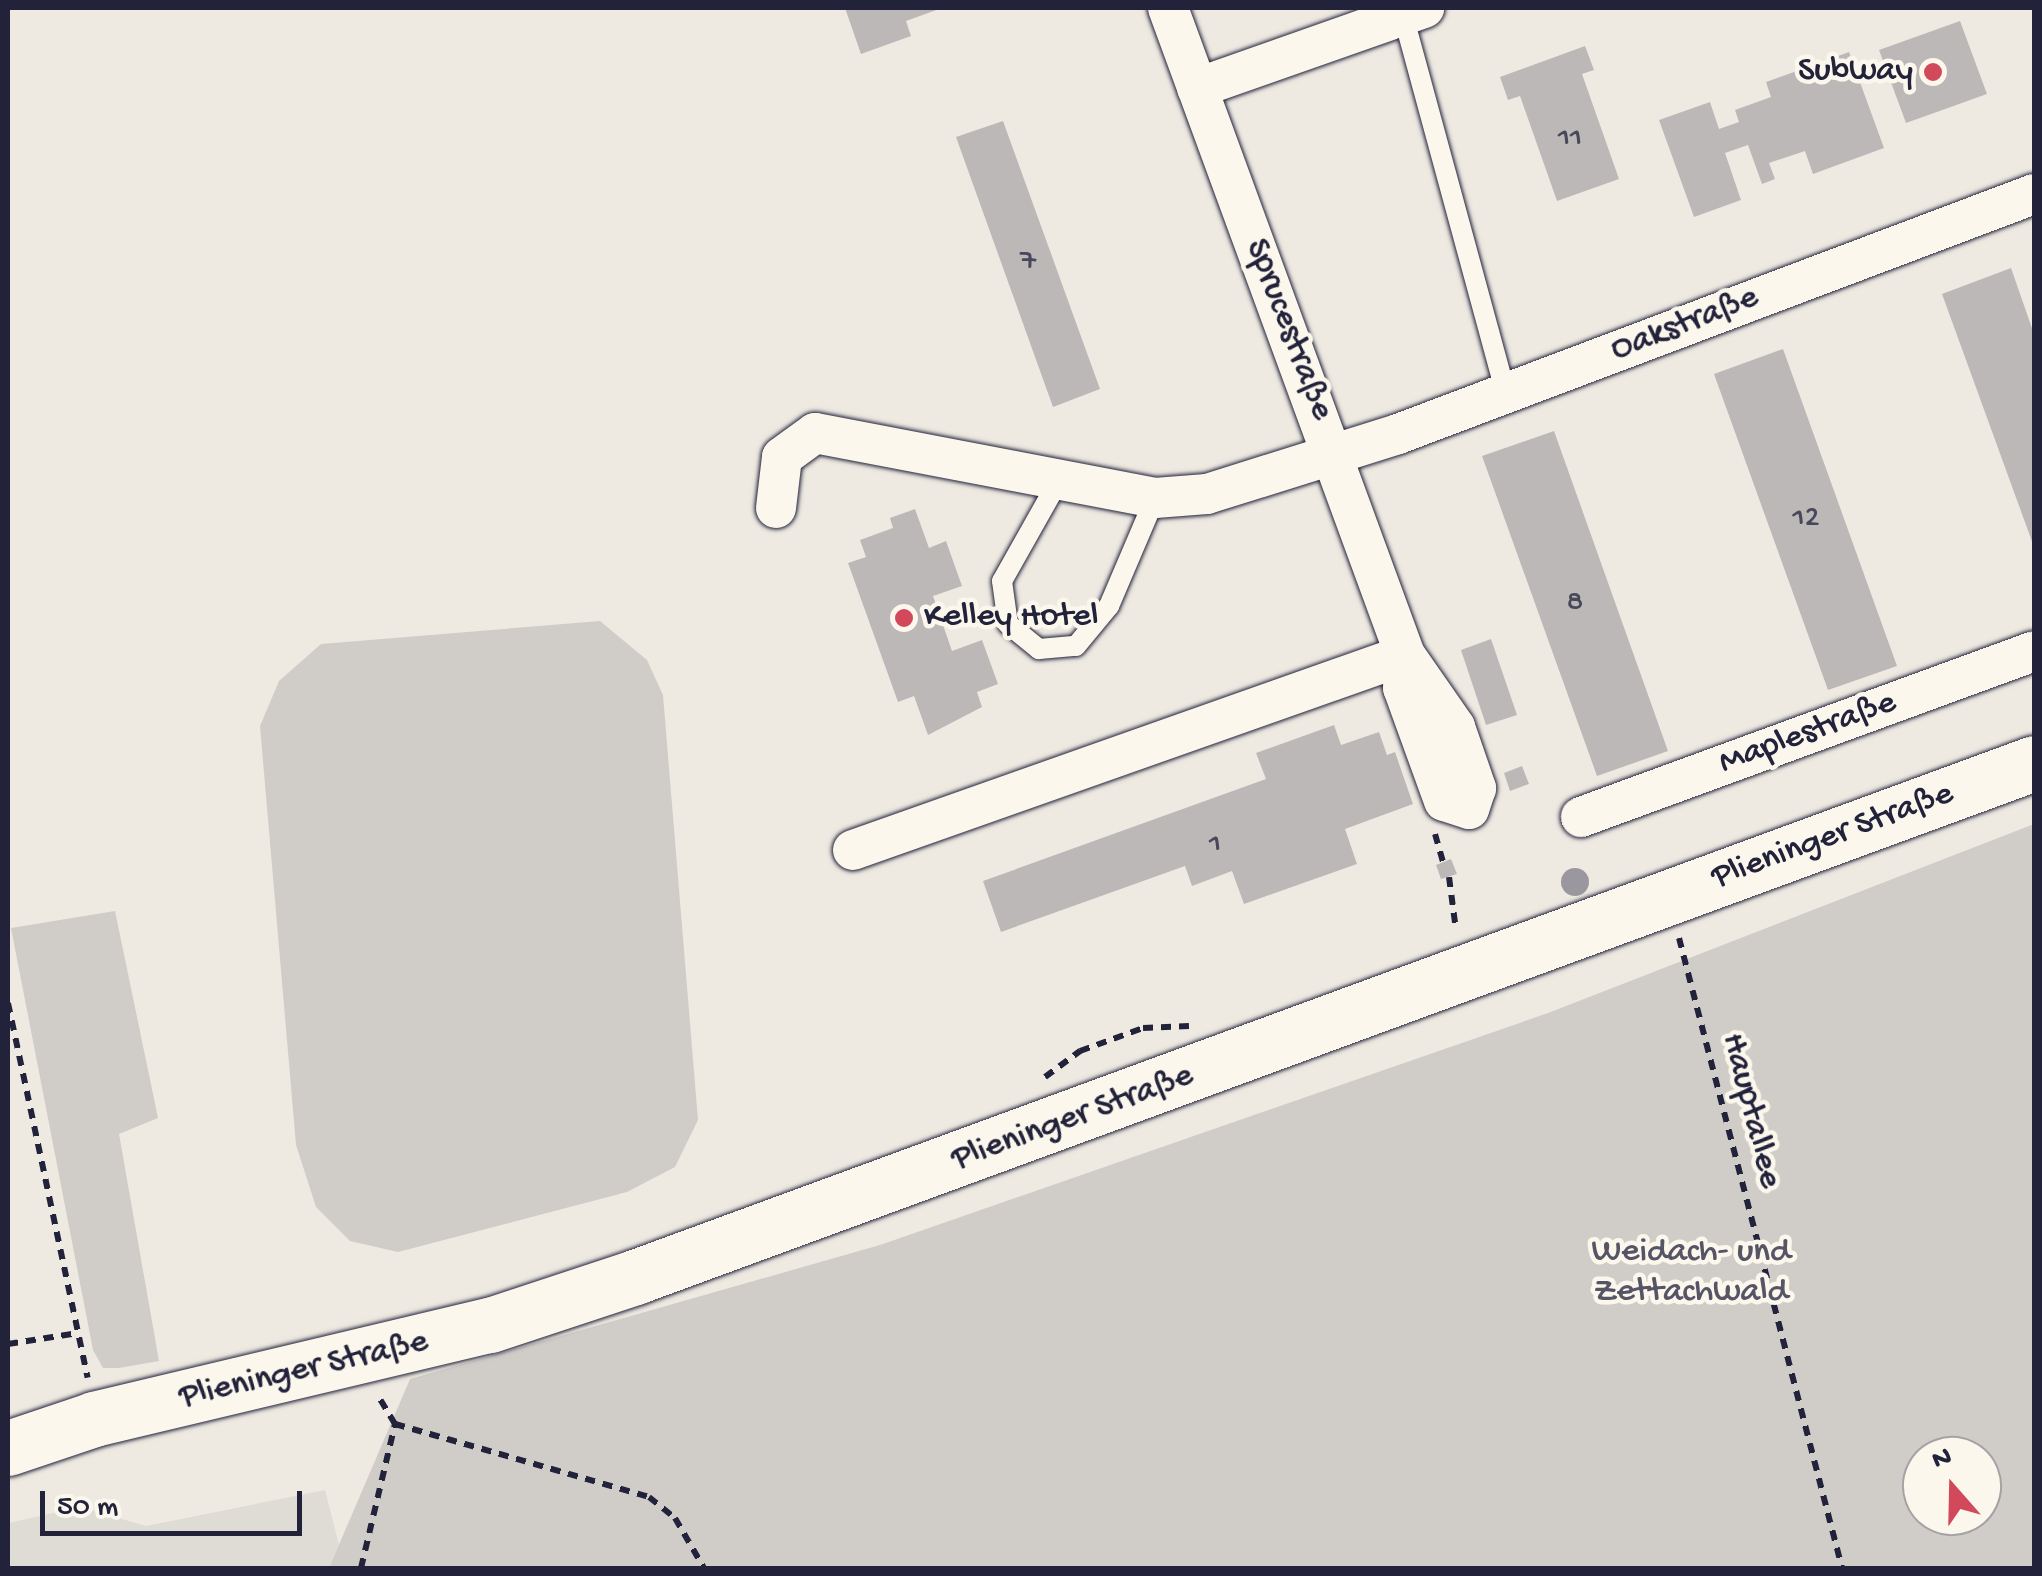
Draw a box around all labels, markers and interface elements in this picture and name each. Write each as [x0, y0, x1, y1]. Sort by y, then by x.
place label: Subway [1798, 51, 1913, 93]
marker: Subway [1922, 61, 1944, 83]
house number: 11 [1558, 122, 1582, 158]
street label: Sprucestraße [1234, 234, 1342, 426]
house number: 7 [1020, 245, 1036, 281]
street label: Oakstraße [1605, 278, 1765, 372]
house number: 12 [1793, 502, 1819, 538]
house number: 8 [1567, 586, 1583, 622]
place label: Kelley Hotel [924, 597, 1099, 639]
marker: Kelley Hotel [893, 607, 915, 629]
street label: Maplestraße [1714, 683, 1902, 785]
street label: Plieninger Straße [1707, 774, 1959, 900]
house number: 1 [1209, 828, 1221, 864]
street label: Hauptallee [1710, 1029, 1790, 1193]
street label: Plieninger Straße [947, 1056, 1199, 1182]
park label: Weidach- und Zettachwald [1592, 1232, 1790, 1314]
street label: Plieninger Straße [176, 1322, 432, 1420]
north arrow [1902, 1436, 2002, 1536]
text: N [1928, 1441, 1956, 1478]
scale bar [45, 1471, 308, 1533]
text: 50 m [57, 1491, 118, 1526]

